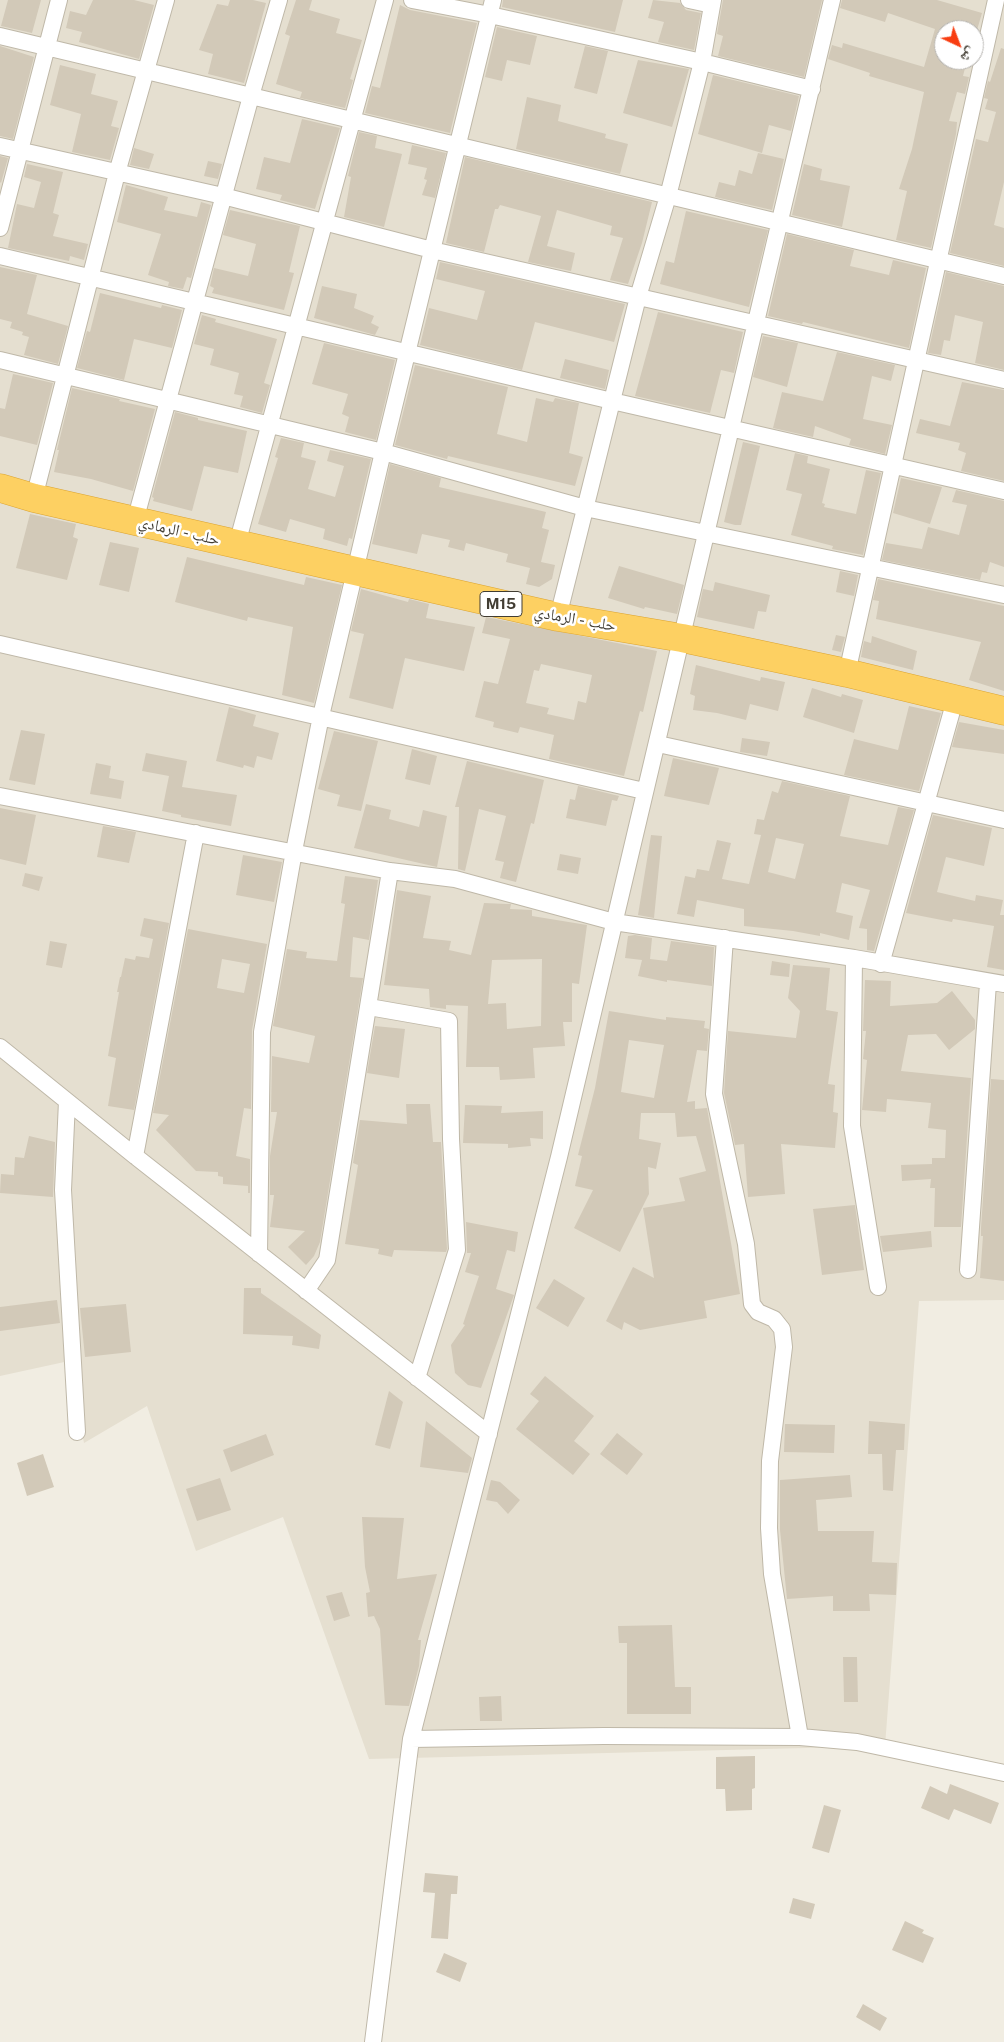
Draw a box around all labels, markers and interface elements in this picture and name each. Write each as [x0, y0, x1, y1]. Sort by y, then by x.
north arrow [934, 20, 984, 70]
text: ش [958, 44, 979, 66]
street label: حلب - الرمادي [137, 512, 221, 550]
road number: M15 [480, 592, 522, 616]
street label: حلب - الرمادي [533, 602, 617, 636]

